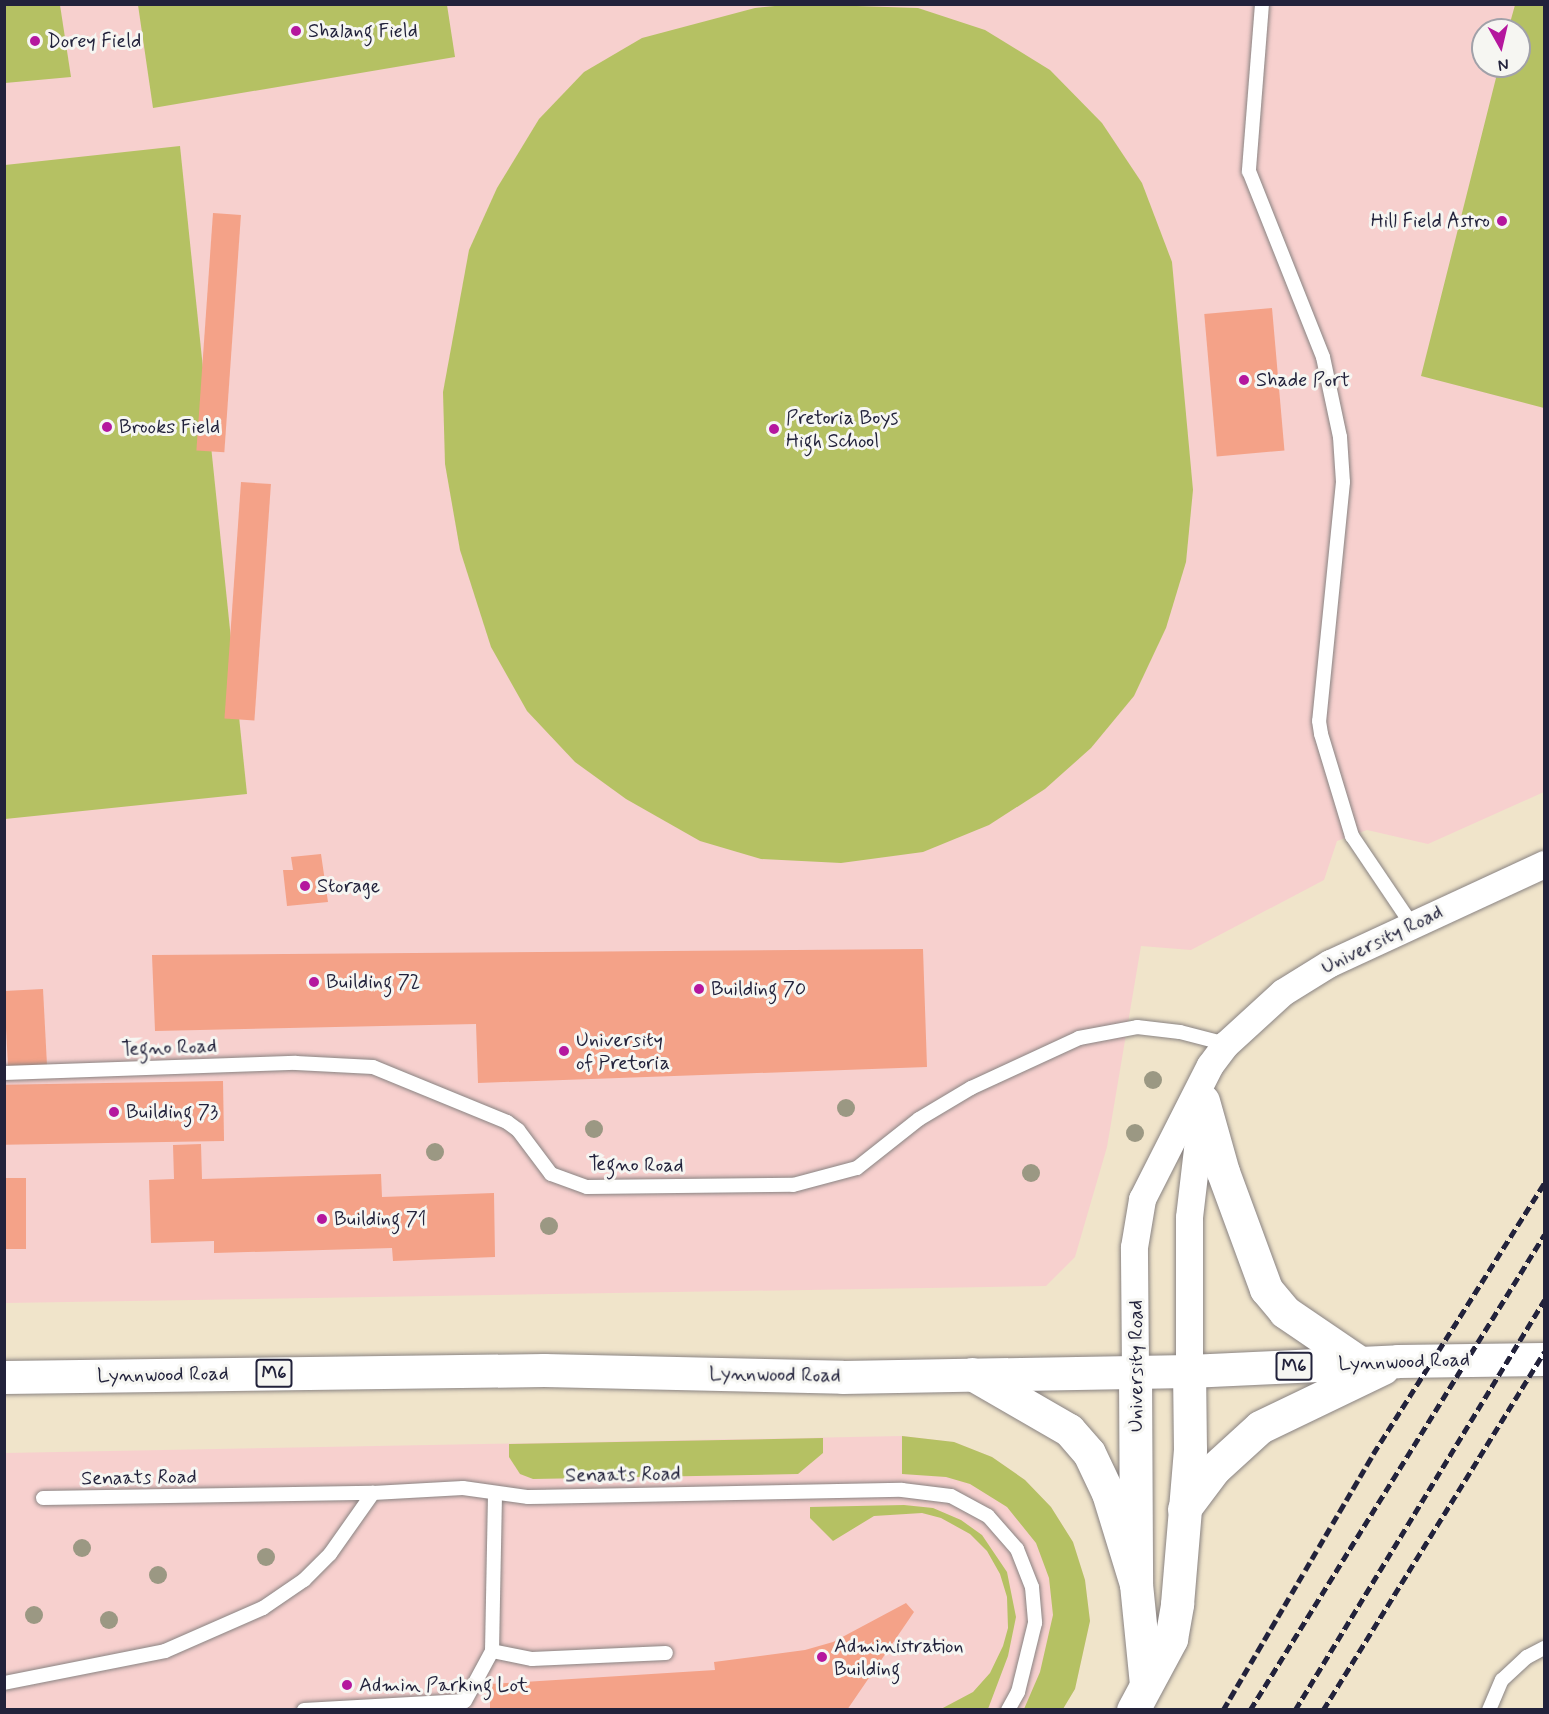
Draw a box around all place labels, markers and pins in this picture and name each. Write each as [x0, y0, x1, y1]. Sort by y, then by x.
place label: Shalang Field [308, 19, 418, 43]
marker: Shalang Field [289, 24, 303, 38]
place label: Dorey Field [47, 29, 141, 53]
marker: Dorey Field [28, 34, 42, 48]
place label: Hill Field Astro [1371, 209, 1490, 233]
marker: Hill Field Astro [1495, 214, 1509, 228]
place label: Shade Port [1256, 368, 1348, 392]
marker: Shade Port [1237, 373, 1251, 387]
place label: Pretoria Boys High School [786, 406, 899, 453]
place label: Brooks Field [119, 415, 220, 439]
marker: Brooks Field [100, 420, 114, 434]
marker: Pretoria Boys High School [767, 422, 781, 436]
place label: Storage [317, 874, 380, 898]
marker: Storage [298, 879, 312, 893]
place label: Building 72 [326, 970, 420, 994]
marker: Building 72 [307, 975, 321, 989]
place label: Building 70 [711, 977, 806, 1001]
marker: Building 70 [692, 982, 706, 996]
place label: University of Pretoria [576, 1028, 667, 1075]
marker: University of Pretoria [557, 1044, 571, 1058]
place label: Building 73 [126, 1100, 218, 1124]
marker: Building 73 [107, 1105, 121, 1119]
place label: Building 71 [334, 1207, 426, 1231]
marker: Building 71 [315, 1212, 329, 1226]
place label: Administration Building [834, 1634, 964, 1681]
marker: Administration Building [815, 1650, 829, 1664]
place label: Admin Parking Lot [359, 1673, 522, 1697]
marker: Admin Parking Lot [340, 1678, 354, 1692]

